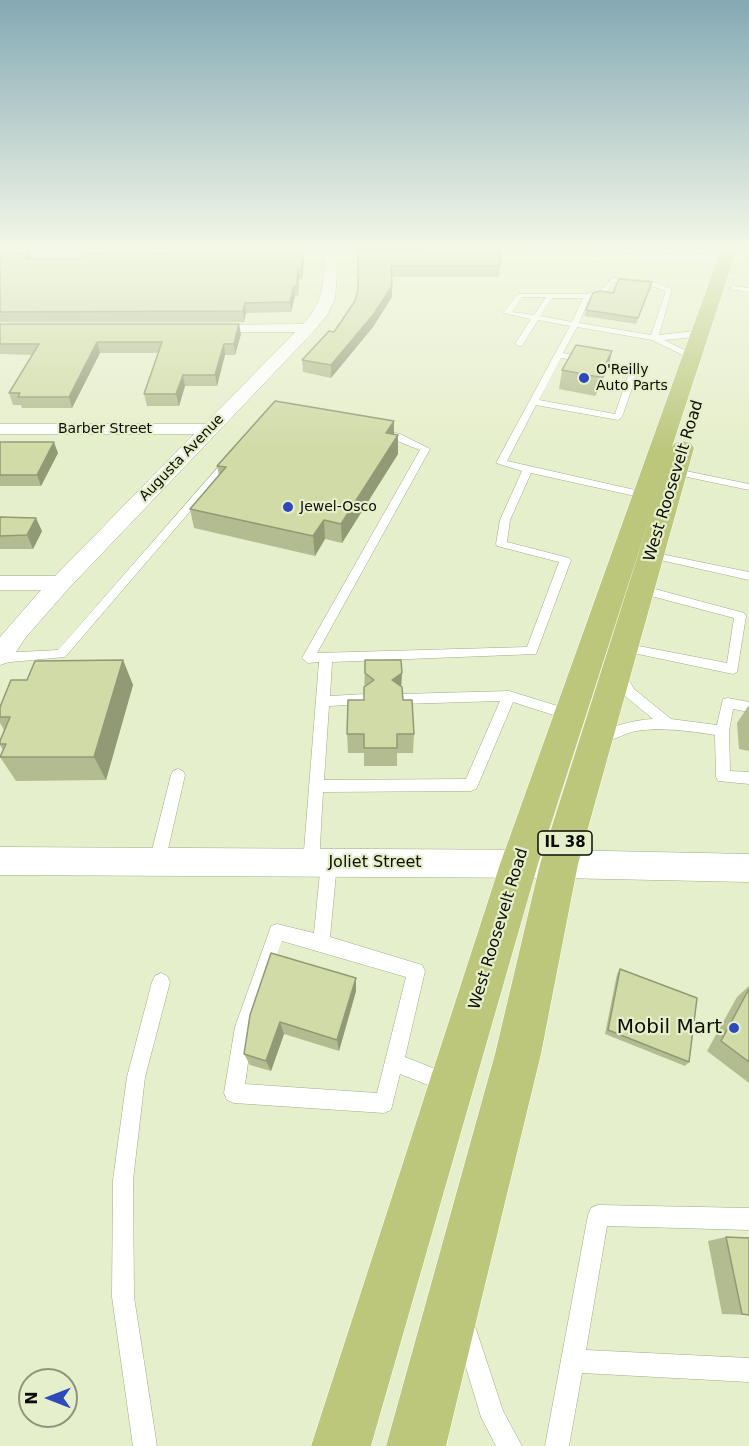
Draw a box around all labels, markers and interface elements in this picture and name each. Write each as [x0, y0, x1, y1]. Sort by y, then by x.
place label: O'Reilly Auto Parts [596, 362, 668, 394]
marker: O'Reilly Auto Parts [577, 371, 591, 385]
street label: West Roosevelt Road [640, 398, 708, 564]
street label: Augusta Avenue [136, 411, 228, 505]
street label: Barber Street [58, 421, 152, 437]
place label: Jewel-Osco [300, 499, 377, 515]
marker: Jewel-Osco [281, 500, 295, 514]
road number: IL 38 [538, 831, 592, 855]
street label: West Roosevelt Road [465, 846, 533, 1012]
street label: Joliet Street [328, 853, 422, 873]
place label: Mobil Mart [617, 1016, 722, 1040]
marker: Mobil Mart [727, 1021, 741, 1035]
north arrow [18, 1368, 78, 1428]
text: N [22, 1391, 41, 1405]

